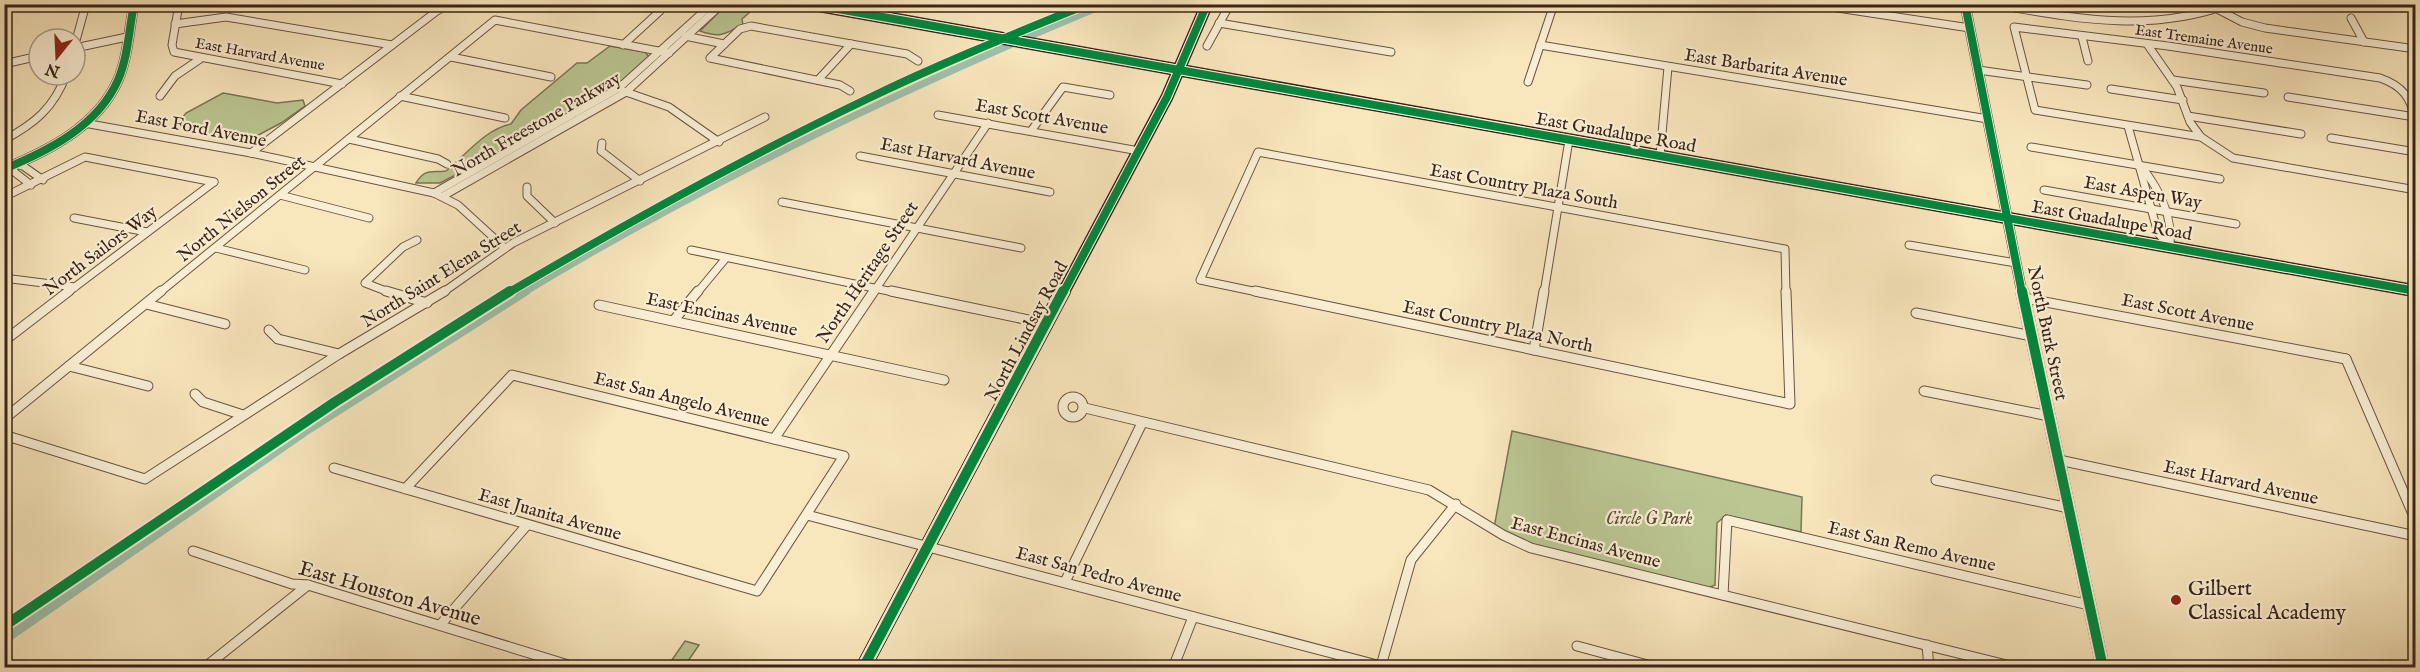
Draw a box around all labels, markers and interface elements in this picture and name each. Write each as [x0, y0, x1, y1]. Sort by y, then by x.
street label: East Tremaine Avenue [2134, 20, 2274, 59]
north arrow [27, 27, 87, 87]
street label: East Harvard Avenue [194, 34, 326, 75]
street label: East Barbarita Avenue [1683, 44, 1849, 93]
text: N [43, 58, 64, 81]
street label: North Freestone Parkway [448, 67, 626, 183]
street label: East Scott Avenue [973, 94, 1110, 140]
street label: East Ford Avenue [133, 106, 268, 153]
street label: East Guadalupe Road [1534, 108, 1698, 159]
street label: East Harvard Avenue [878, 133, 1037, 186]
street label: North Nielson Street [173, 150, 311, 268]
street label: East Country Plaza South [1428, 160, 1620, 215]
street label: East Aspen Way [2082, 172, 2204, 215]
street label: East Guadalupe Road [2030, 196, 2194, 247]
street label: North Heritage Street [812, 197, 924, 348]
street label: North Sailors Way [39, 201, 163, 302]
street label: North Saint Elena Street [358, 217, 526, 334]
street label: North Lindsay Road [981, 257, 1074, 406]
street label: North Burk Street [2021, 264, 2072, 403]
street label: East Encinas Avenue [644, 288, 799, 343]
street label: East Scott Avenue [2119, 289, 2256, 338]
street label: East Country Plaza North [1400, 296, 1595, 359]
street label: East San Angelo Avenue [591, 367, 772, 433]
street label: East Harvard Avenue [2161, 456, 2320, 511]
street label: East Juanita Avenue [475, 484, 624, 547]
park label: Circle G Park [1606, 508, 1692, 531]
street label: East Encinas Avenue [1508, 512, 1663, 574]
street label: East San Remo Avenue [1826, 517, 1998, 578]
street label: East San Pedro Avenue [1013, 542, 1184, 609]
street label: East Houston Avenue [295, 556, 484, 633]
place label: Gilbert Classical Academy [2188, 576, 2347, 627]
marker: Gilbert Classical Academy [2169, 593, 2183, 607]

